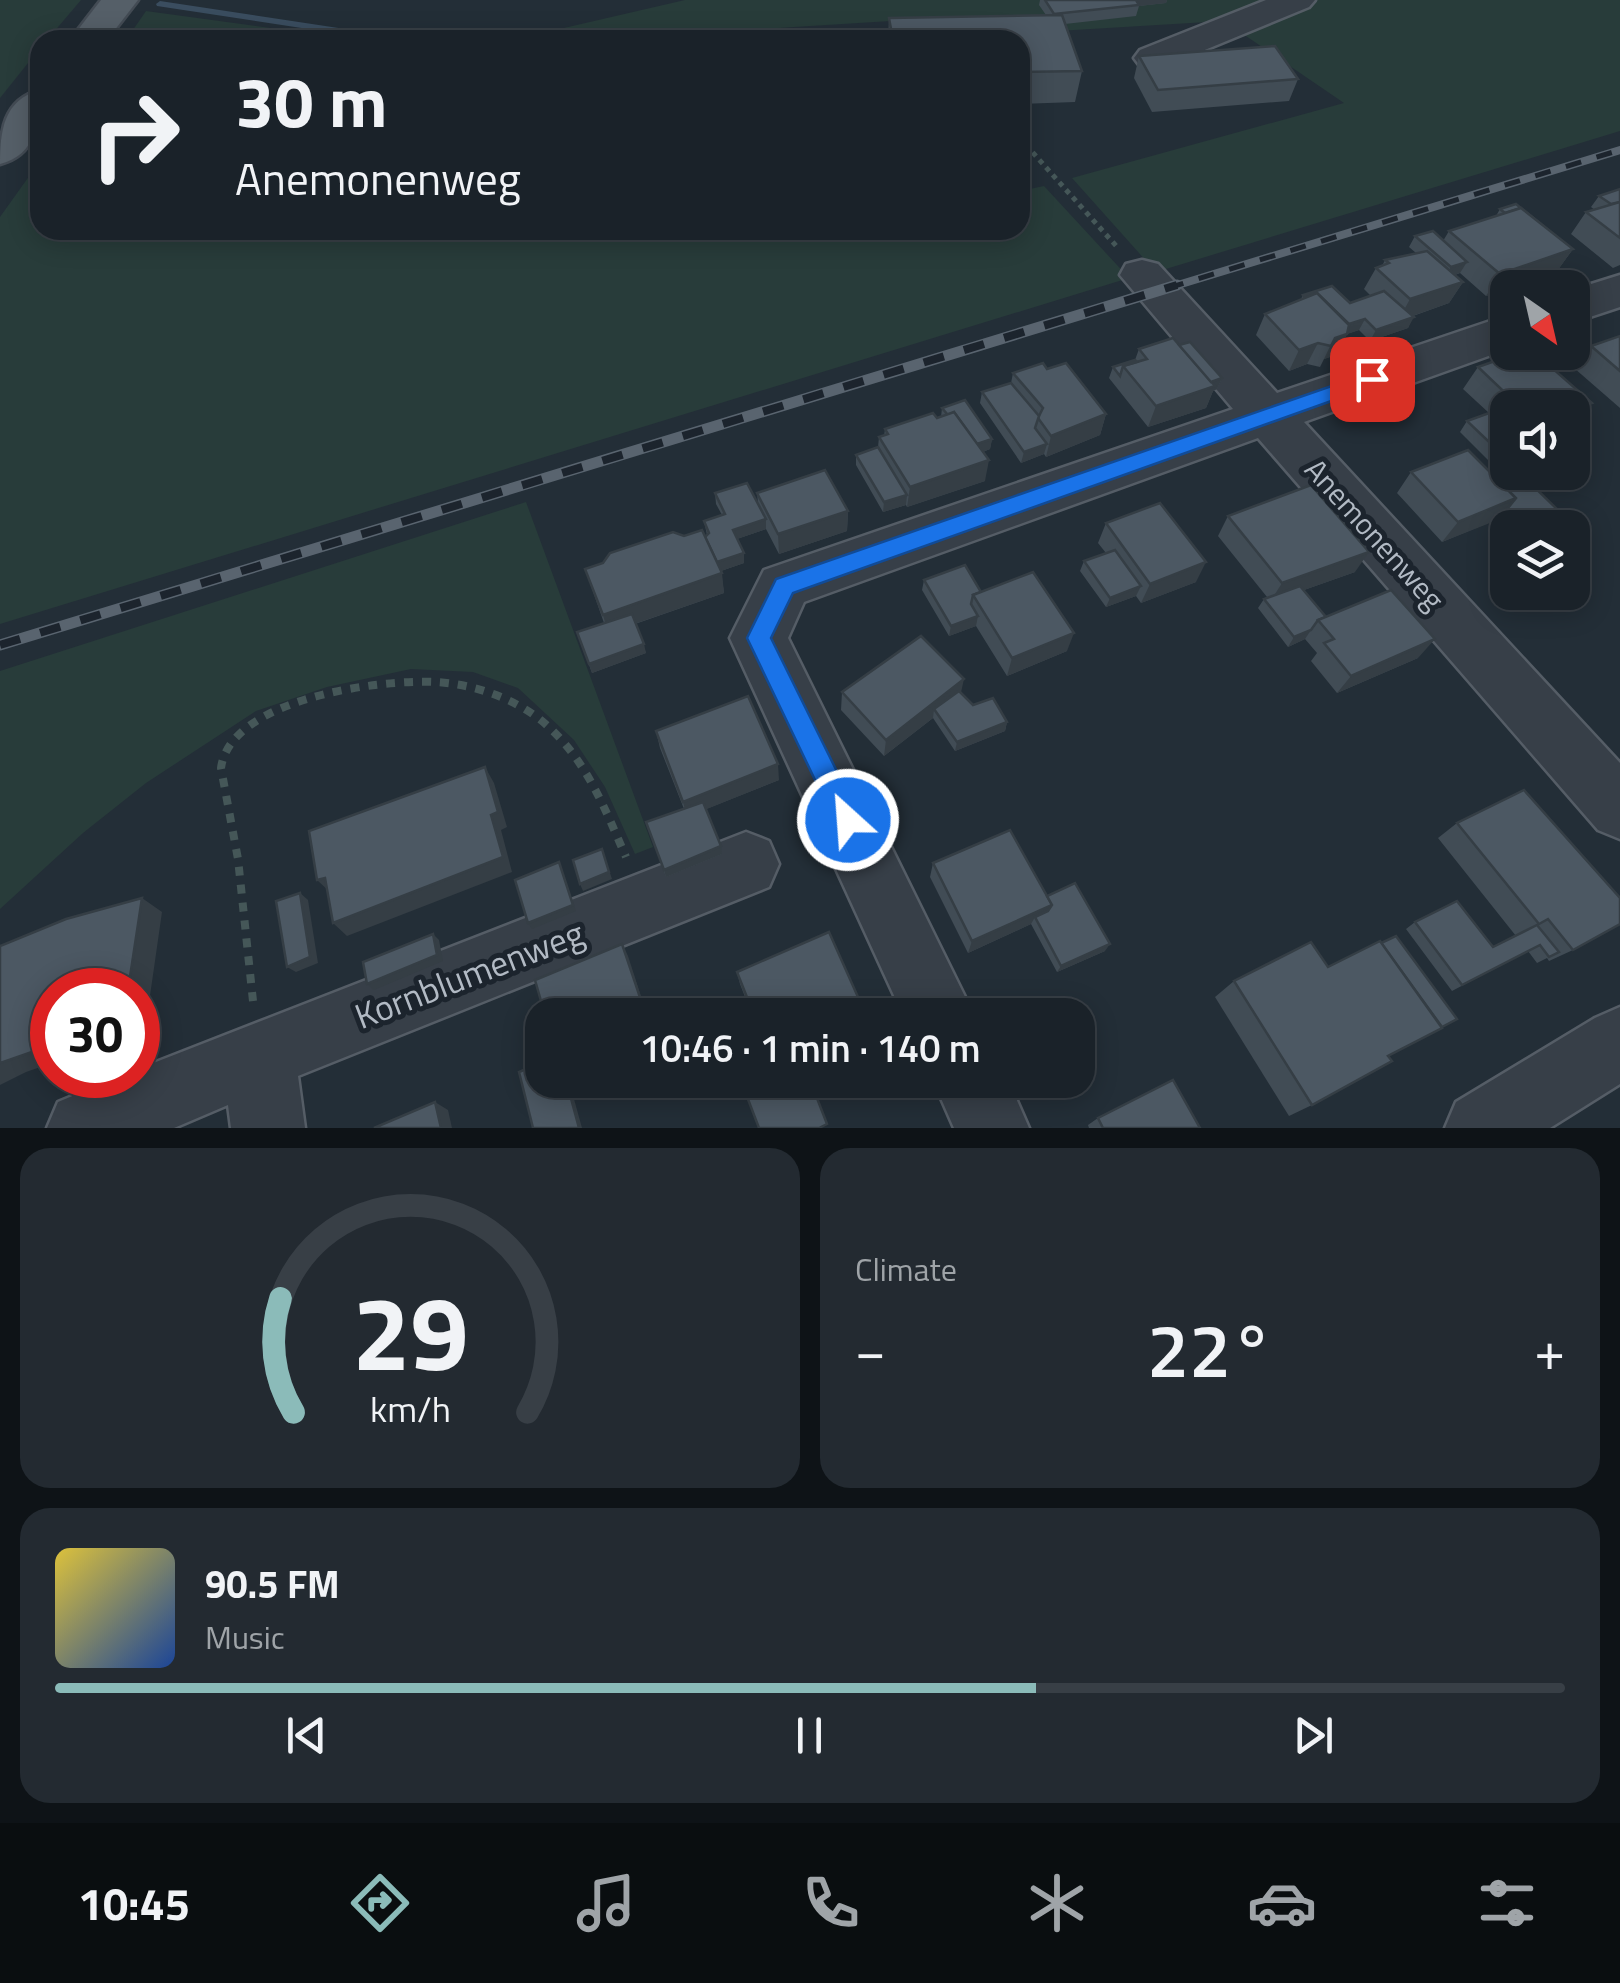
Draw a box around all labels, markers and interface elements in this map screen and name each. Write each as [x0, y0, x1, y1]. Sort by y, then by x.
text: 30 m [235, 48, 388, 154]
icon: right [70, 70, 200, 200]
text: Anemonenweg [235, 144, 521, 212]
north arrow [1490, 270, 1590, 370]
map controls [1490, 270, 1590, 610]
pin [1330, 337, 1415, 422]
icon: arrive [1345, 352, 1400, 407]
button: sound [1490, 390, 1590, 490]
street label: Anemonenweg [1294, 448, 1456, 620]
button: layers [1490, 510, 1590, 610]
position arrow [796, 768, 900, 872]
street label: Kornblumenweg [347, 906, 591, 1042]
speed limit sign: 30 [30, 968, 160, 1098]
text: 10:46 · 1 min · 140 m [639, 1019, 981, 1077]
text: Climate [855, 1245, 957, 1293]
text: 29 [352, 1252, 468, 1410]
text: 22° [1147, 1292, 1273, 1406]
text: − [855, 1308, 886, 1391]
text: + [1534, 1308, 1565, 1391]
text: km/h [370, 1381, 450, 1436]
text: 90.5 FM [205, 1555, 340, 1613]
text: Music [205, 1613, 285, 1661]
icon: previous [279, 1708, 334, 1763]
icon: pause [782, 1708, 837, 1763]
icon: next [1286, 1708, 1341, 1763]
icon: directions [345, 1868, 415, 1938]
icon: music [571, 1868, 641, 1938]
icon: phone [796, 1868, 866, 1938]
icon: climate [1022, 1868, 1092, 1938]
icon: car [1247, 1868, 1317, 1938]
icon: filters [1472, 1868, 1542, 1938]
text: 10:45 [78, 1869, 190, 1937]

